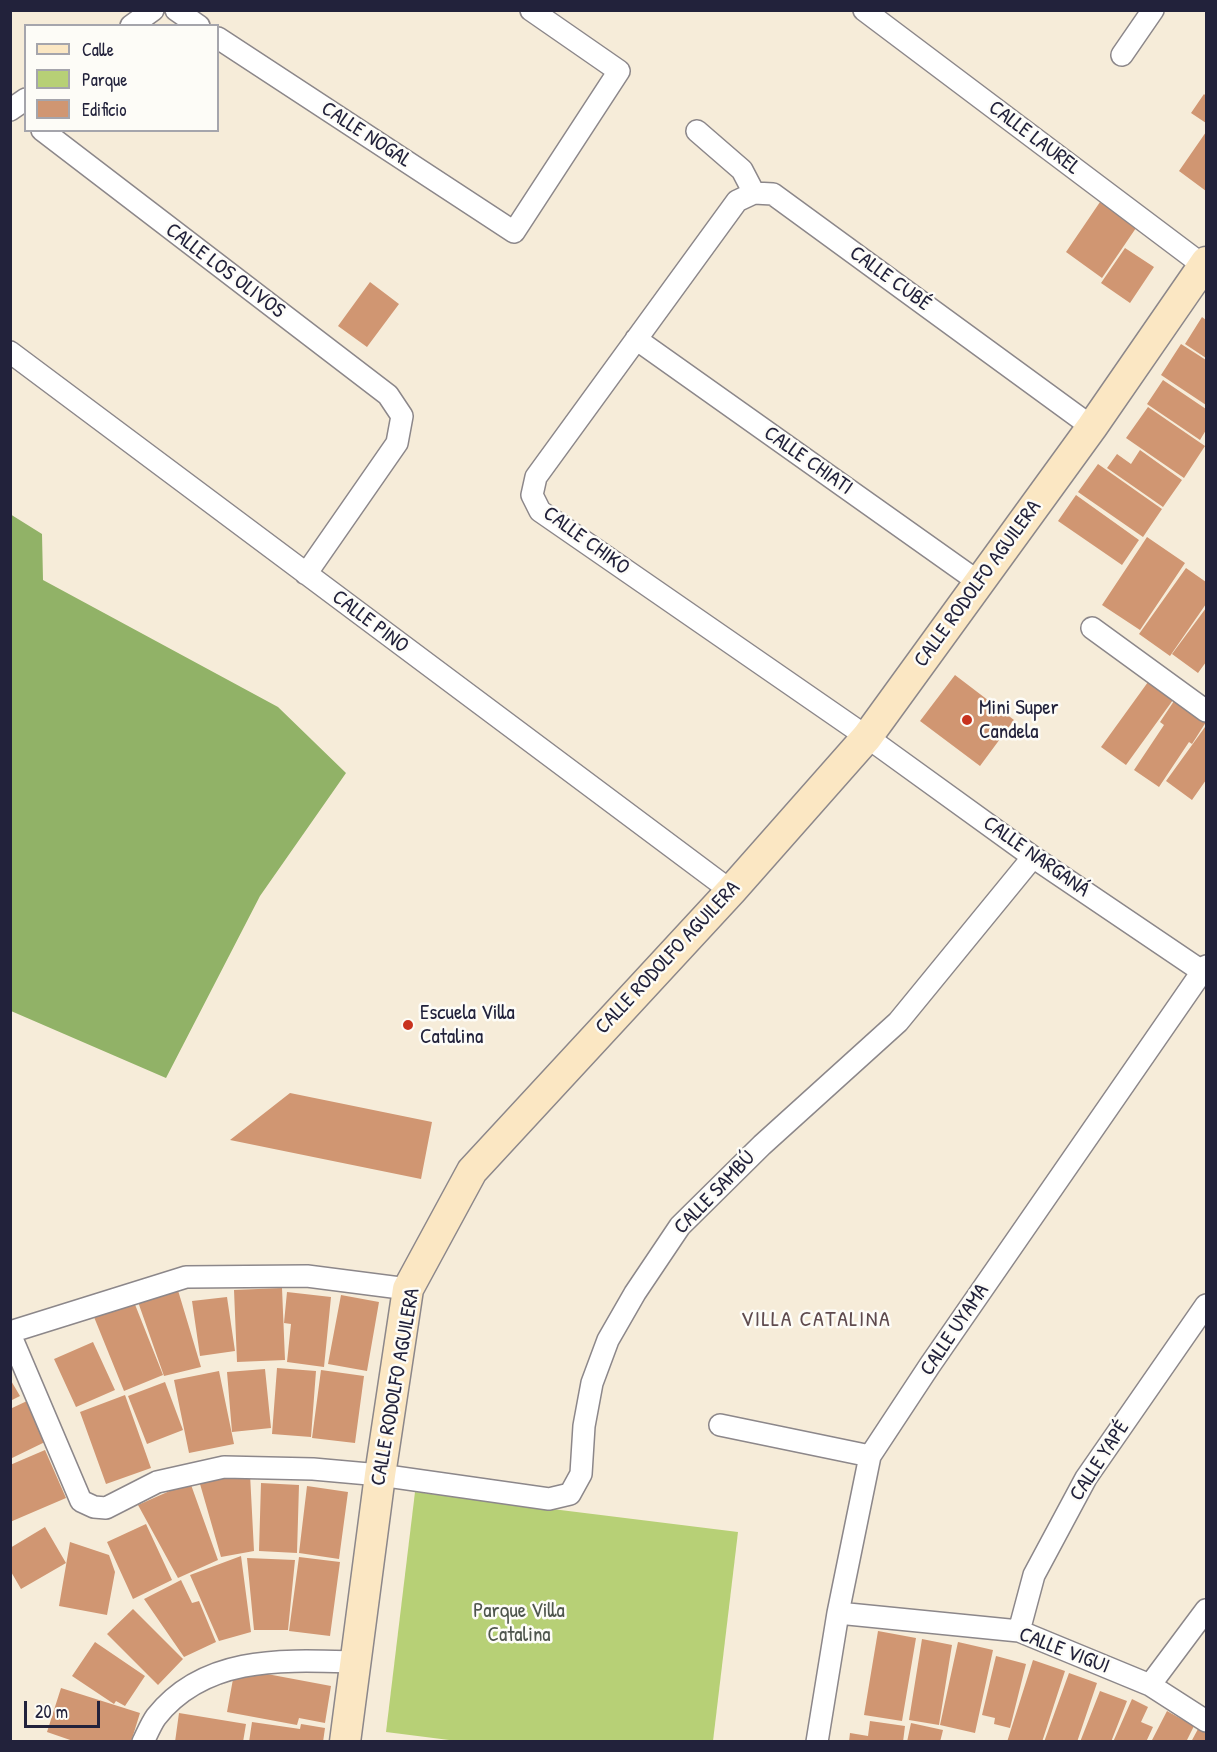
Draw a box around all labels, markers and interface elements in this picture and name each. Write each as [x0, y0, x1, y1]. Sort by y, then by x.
legend [24, 24, 219, 132]
text: Calle [82, 37, 114, 62]
text: Parque [82, 67, 127, 92]
street label: CALLE LAUREL [983, 96, 1085, 180]
text: Edificio [82, 97, 126, 122]
street label: CALLE NOGAL [316, 97, 416, 173]
street label: CALLE LOS OLIVOS [160, 218, 290, 324]
street label: CALLE CUBÉ [844, 241, 936, 317]
street label: CALLE CHIATI [759, 421, 857, 501]
street label: CALLE RODOLFO AGUILERA [909, 496, 1047, 672]
street label: CALLE CHIKO [538, 501, 634, 581]
street label: CALLE PINO [327, 585, 413, 659]
place label: Mini Super Candela [979, 695, 1059, 745]
marker: Mini Super Candela [960, 713, 974, 727]
street label: CALLE NARGANÁ [978, 811, 1094, 903]
street label: CALLE RODOLFO AGUILERA [591, 876, 745, 1040]
place label: Escuela Villa Catalina [420, 1000, 515, 1050]
marker: Escuela Villa Catalina [401, 1018, 415, 1032]
street label: CALLE SAMBÚ [669, 1146, 761, 1240]
street label: CALLE UYAMA [915, 1279, 995, 1381]
street label: CALLE RODOLFO AGUILERA [366, 1286, 426, 1488]
district label: VILLA CATALINA [741, 1307, 891, 1333]
street label: CALLE YAPÉ [1065, 1416, 1135, 1506]
park label: Parque Villa Catalina [473, 1598, 565, 1648]
street label: CALLE VIGUI [1015, 1622, 1113, 1680]
scale bar [27, 1689, 104, 1727]
text: 20 m [35, 1699, 68, 1724]

